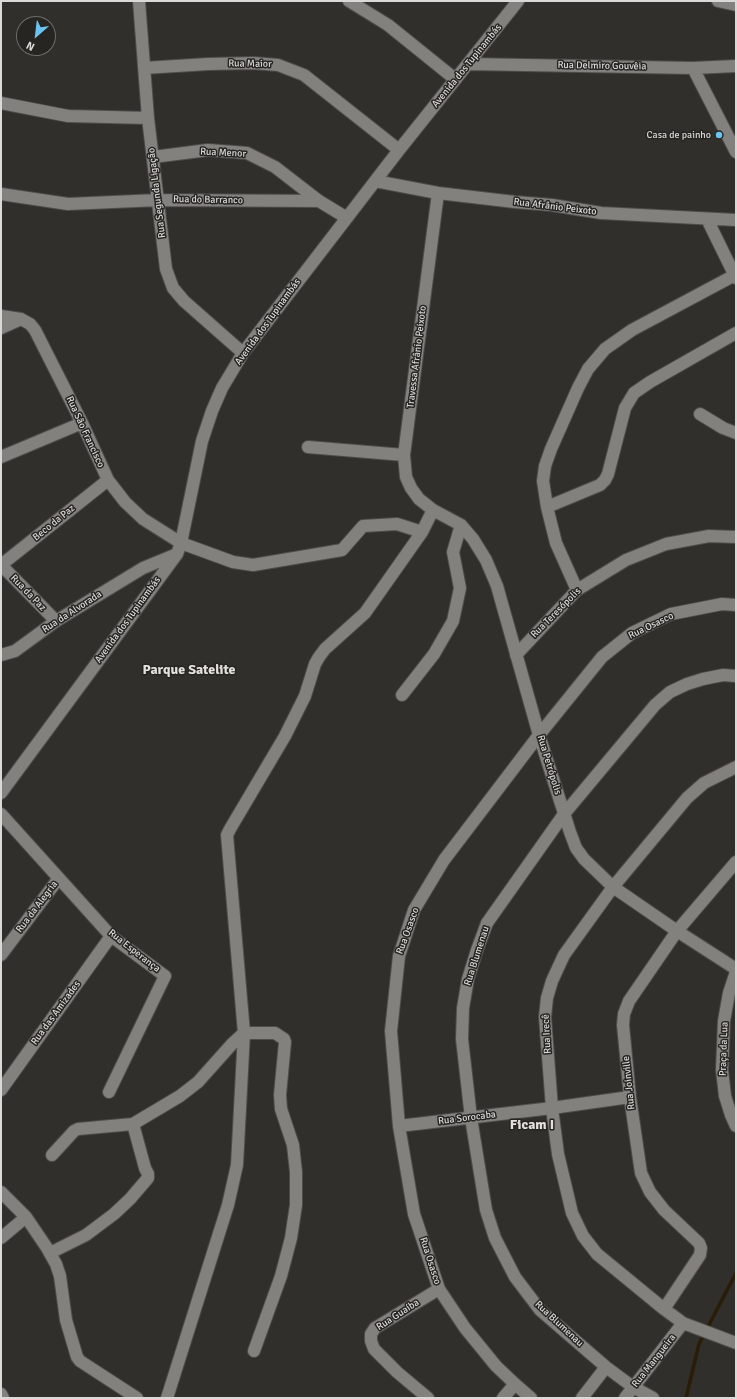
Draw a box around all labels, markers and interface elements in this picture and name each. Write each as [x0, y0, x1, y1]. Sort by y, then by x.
north arrow [16, 16, 56, 56]
street label: Avenida dos Tupinambás [430, 22, 504, 110]
text: N [24, 39, 37, 54]
street label: Rua Maior [228, 58, 272, 70]
street label: Rua Delmiro Gouvêia [557, 59, 647, 73]
place label: Casa de painho [647, 129, 711, 141]
marker: Casa de painho [714, 130, 724, 140]
street label: Rua Menor [200, 146, 246, 160]
street label: Rua Segunda Ligação [146, 147, 168, 239]
street label: Rua do Barranco [173, 193, 243, 207]
street label: Rua Afrânio Peixoto [513, 196, 597, 218]
street label: Avenida dos Tupinambás [233, 276, 303, 368]
street label: Travessa Afrânio Peixoto [405, 305, 429, 409]
street label: Rua São Francisco [63, 394, 107, 470]
street label: Beco da Paz [31, 502, 77, 544]
street label: Rua da Paz [8, 572, 48, 614]
street label: Avenida dos Tupinambás [93, 574, 163, 666]
street label: Rua Teresópolis [528, 585, 584, 641]
street label: Rua da Alvorada [40, 588, 104, 636]
street label: Rua Osasco [626, 610, 676, 642]
district label: Parque Satelite [142, 662, 236, 678]
street label: Rua Petrópolis [534, 734, 564, 796]
street label: Rua da Alegria [14, 879, 60, 935]
street label: Rua Osasco [394, 906, 422, 956]
street label: Rua Blumenau [462, 925, 492, 987]
street label: Rua Esperança [106, 927, 162, 975]
street label: Rua das Amizades [29, 979, 83, 1047]
street label: Rua Irecê [540, 1014, 554, 1054]
street label: Praça da Lua [717, 1022, 731, 1076]
street label: Rua Joinville [620, 1056, 638, 1110]
street label: Rua Sorocaba [437, 1109, 497, 1127]
district label: Ficam I [510, 1117, 554, 1133]
street label: Rua Osasco [417, 1236, 443, 1286]
street label: Rua Guaíba [374, 1297, 422, 1333]
street label: Rua Blumenau [532, 1299, 586, 1349]
street label: Rua Mangueira [629, 1332, 679, 1390]

